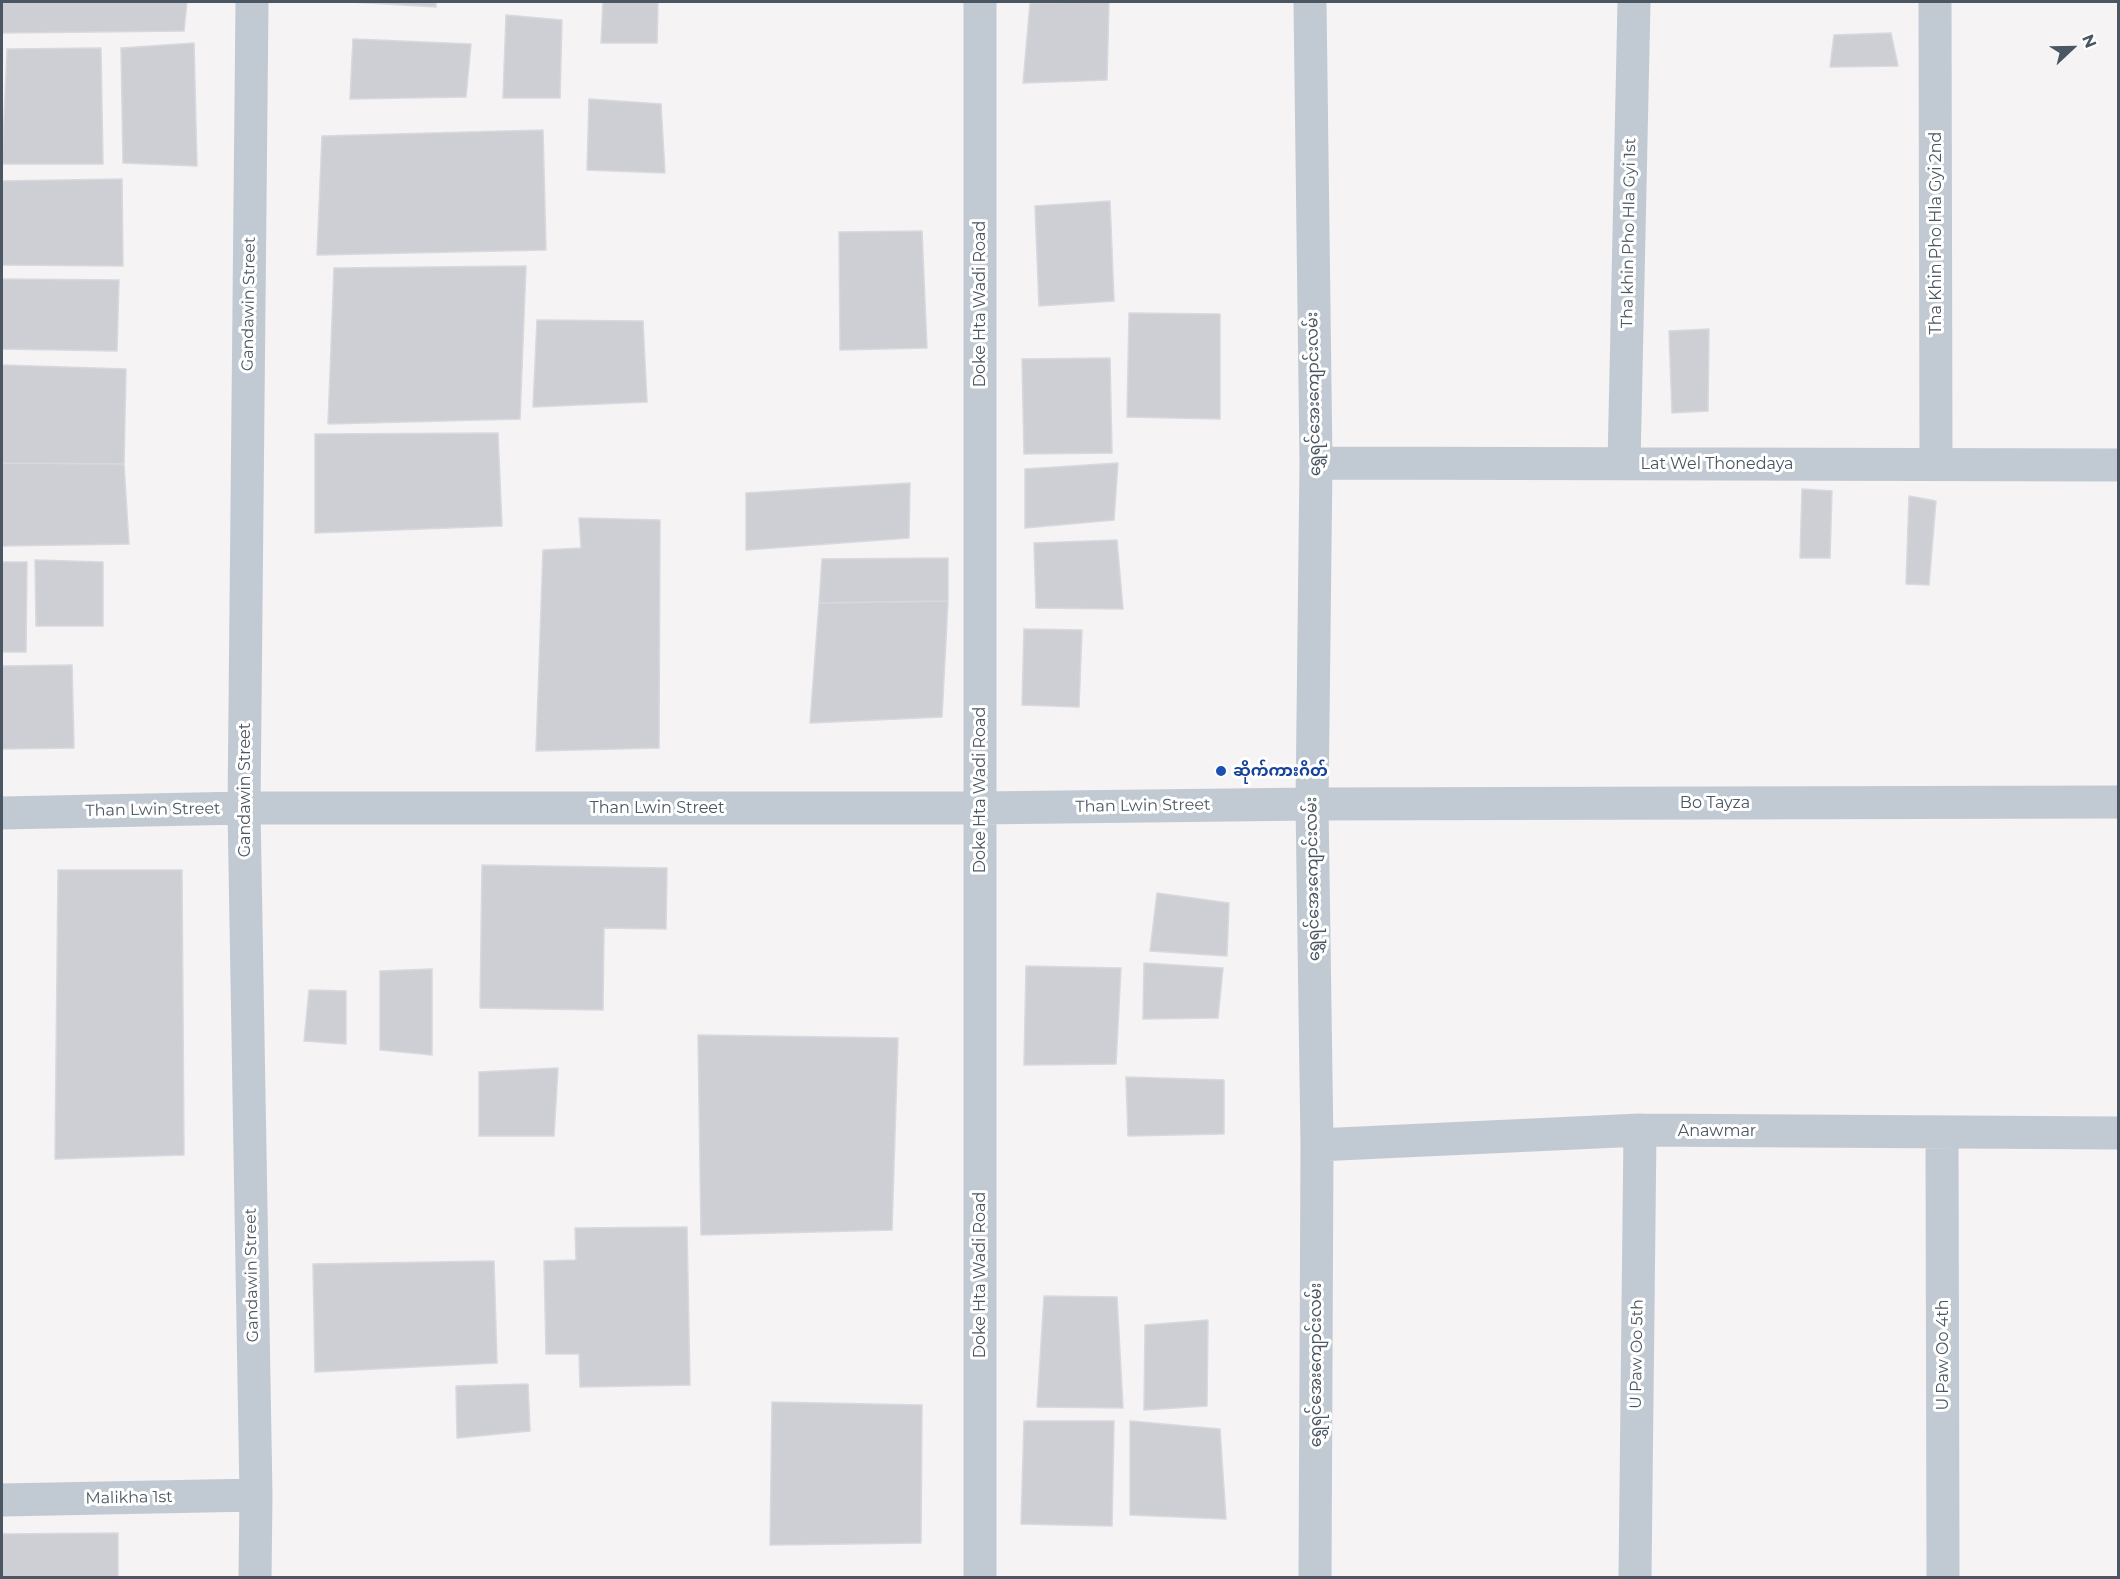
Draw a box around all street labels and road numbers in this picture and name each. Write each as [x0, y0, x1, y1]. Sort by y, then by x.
street label: Tha Khin Pho Hla Gyi 2nd [1926, 132, 1946, 334]
street label: Tha khin Pho Hla Gyi 1st [1618, 138, 1640, 328]
street label: Doke Hta Wadi Road [970, 221, 990, 387]
street label: Gandawin Street [238, 237, 260, 371]
street label: ရွှေရင်အေးကျောင်းလမ်း [1303, 312, 1325, 476]
street label: Lat Wel Thonedaya [1641, 454, 1793, 474]
street label: Doke Hta Wadi Road [970, 707, 990, 873]
street label: Gandawin Street [235, 723, 255, 857]
street label: Bo Tayza [1680, 793, 1750, 813]
street label: Than Lwin Street [1075, 795, 1211, 817]
street label: ရွှေရင်အေးကျောင်းလမ်း [1302, 797, 1324, 961]
street label: Than Lwin Street [590, 798, 724, 818]
street label: Than Lwin Street [85, 799, 221, 821]
street label: Anawmar [1678, 1121, 1756, 1141]
street label: Doke Hta Wadi Road [970, 1192, 990, 1358]
street label: Gandawin Street [241, 1208, 263, 1342]
street label: ရွှေရင်အေးကျောင်းလမ်း [1306, 1283, 1326, 1447]
street label: U Paw Oo 5th [1626, 1299, 1648, 1409]
street label: U Paw Oo 4th [1933, 1299, 1953, 1411]
street label: Malikha 1st [85, 1488, 173, 1508]

